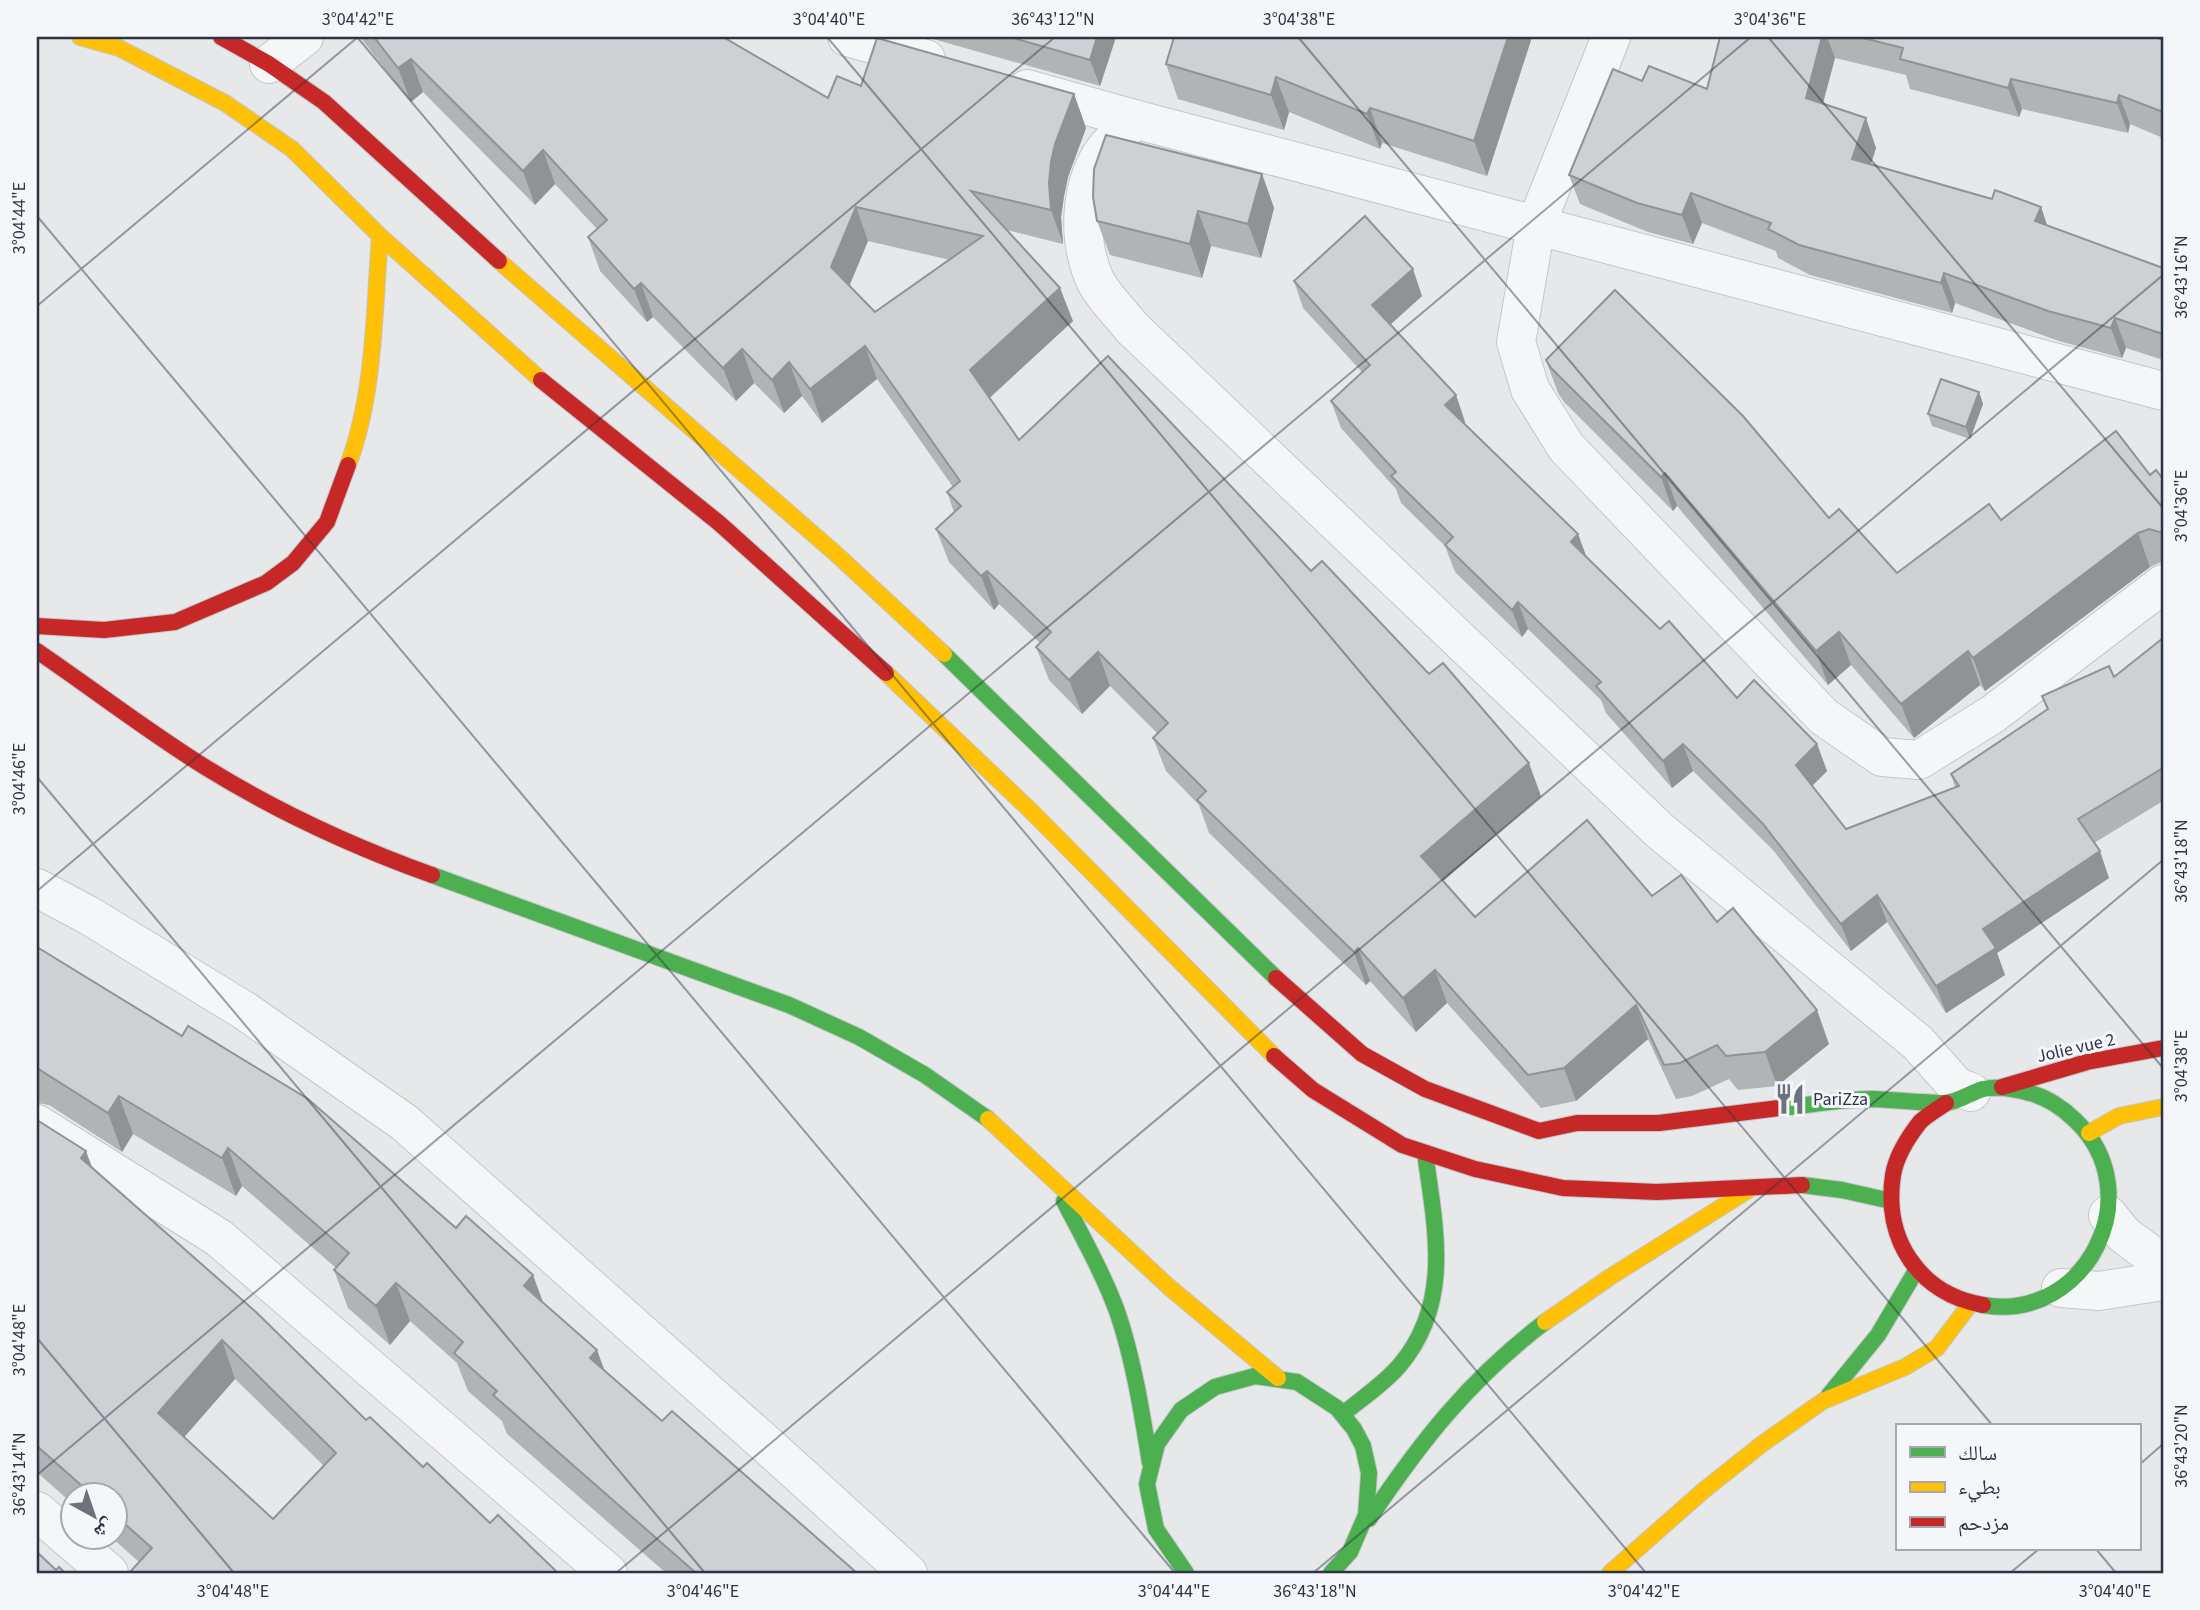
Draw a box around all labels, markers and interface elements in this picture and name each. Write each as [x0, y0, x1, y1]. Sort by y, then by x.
text: 3°04'42"E [322, 7, 394, 32]
text: 3°04'40"E [793, 7, 865, 32]
text: 36°43'12"N [1011, 7, 1095, 32]
text: 3°04'38"E [1263, 7, 1335, 32]
text: 3°04'36"E [1734, 7, 1806, 32]
text: 3°04'44"E [7, 182, 32, 254]
text: 36°43'16"N [2169, 235, 2194, 319]
text: 3°04'36"E [2169, 470, 2194, 542]
text: 3°04'46"E [7, 743, 32, 815]
text: 36°43'18"N [2169, 819, 2194, 903]
street label: Jolie vue 2 [2034, 1027, 2118, 1069]
text: 3°04'38"E [2169, 1030, 2194, 1102]
restaurant icon: PariZza [1773, 1082, 1807, 1116]
place label: PariZza [1813, 1087, 1868, 1112]
text: 3°04'48"E [7, 1304, 32, 1376]
text: 36°43'20"N [2169, 1404, 2194, 1488]
legend [1896, 1424, 2140, 1550]
text: 36°43'14"N [7, 1432, 32, 1516]
text: سالك [1958, 1438, 1997, 1468]
text: بطيء [1958, 1472, 2001, 1503]
north arrow [60, 1480, 130, 1550]
text: مزدحم [1958, 1508, 2009, 1538]
text: ش [88, 1511, 120, 1545]
text: 3°04'48"E [197, 1579, 269, 1604]
text: 3°04'46"E [667, 1579, 739, 1604]
text: 3°04'44"E [1138, 1579, 1210, 1604]
text: 36°43'18"N [1273, 1579, 1357, 1604]
text: 3°04'42"E [1608, 1579, 1680, 1604]
text: 3°04'40"E [2079, 1579, 2151, 1604]

